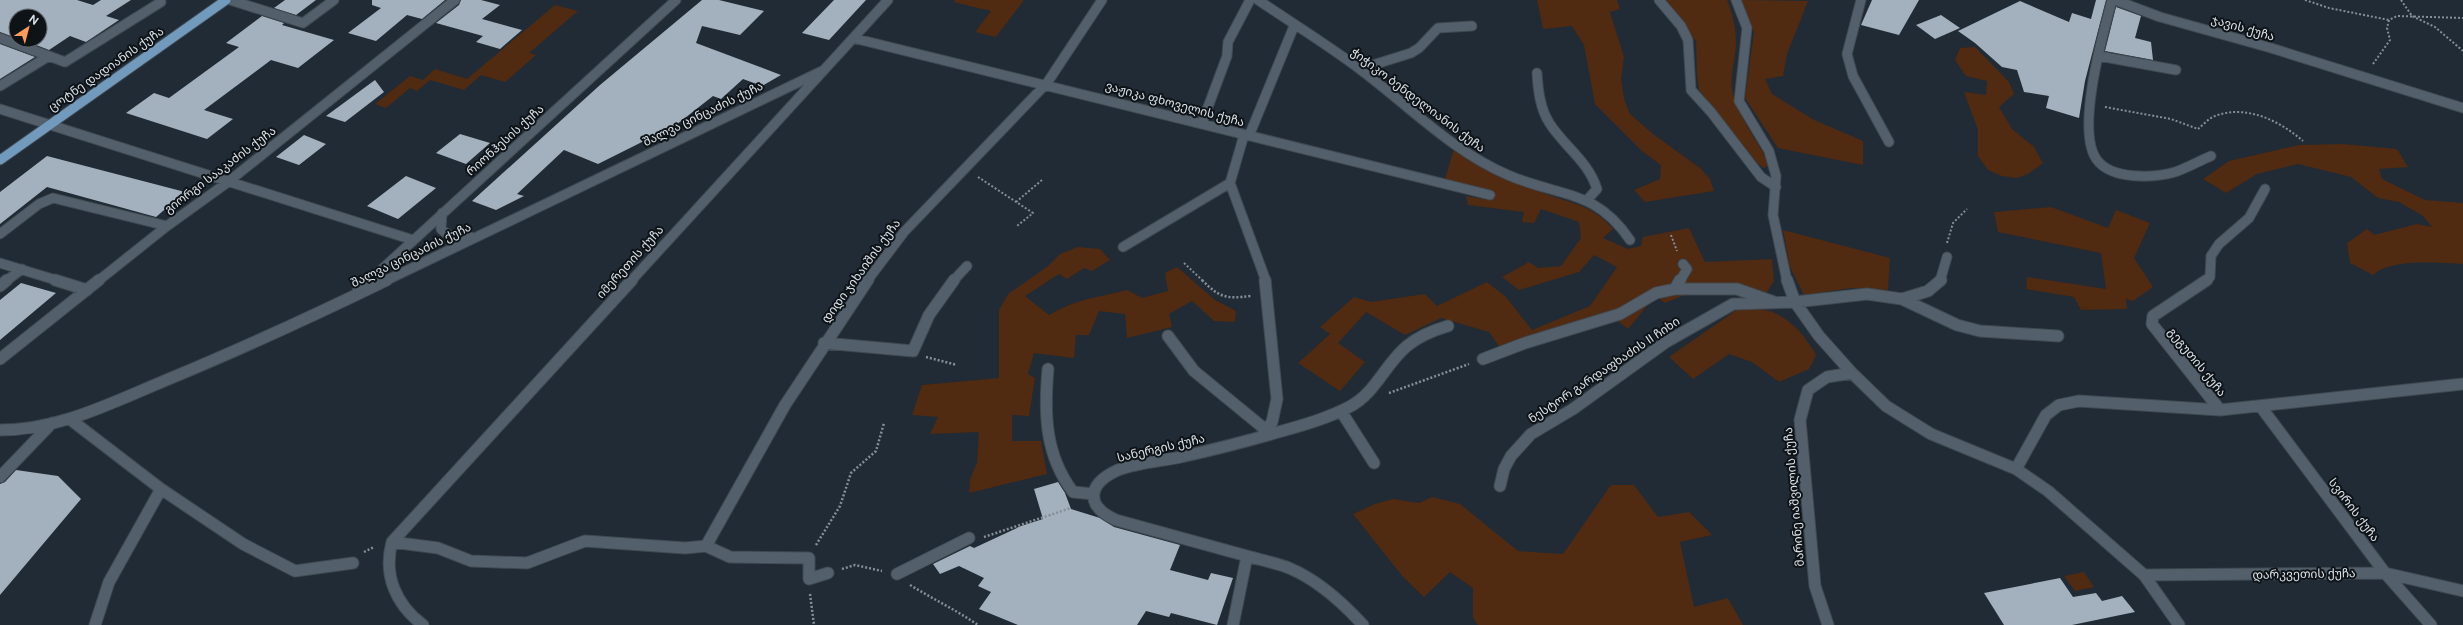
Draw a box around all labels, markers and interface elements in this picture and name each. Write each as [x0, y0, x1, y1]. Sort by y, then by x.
north arrow [8, 8, 48, 48]
street label: ჯავის ქუჩა [2210, 12, 2276, 44]
text: N [27, 13, 41, 27]
street label: ცოტნე დადიანის ქუჩა [46, 24, 167, 115]
street label: ჭიჭიკო ბენდელიანის ქუჩა [1348, 45, 1488, 156]
street label: შალვა ცინცაძის ქუჩა [641, 79, 766, 150]
street label: ვაჟიკა ფხოველის ქუჩა [1104, 79, 1246, 130]
street label: რიონჰესის ქუჩა [463, 102, 547, 178]
street label: გიორგი სააკაძის ქუჩა [162, 124, 278, 216]
street label: დიდი ჯიხაიშის ქუჩა [819, 216, 904, 326]
street label: შალვა ცინცაძის ქუჩა [349, 220, 474, 291]
street label: იმერეთის ქუჩა [594, 223, 666, 301]
street label: ნესტორ გარდაფხაძის II ჩიხი [1526, 314, 1683, 427]
street label: გეგუთის ქუჩა [2165, 325, 2229, 399]
street label: მარინე იაშვილის ქუჩა [1781, 427, 1808, 567]
street label: სანერგის ქუჩა [1116, 431, 1206, 465]
street label: სვირის ქუჩა [2326, 476, 2382, 544]
street label: დარკვეთის ქუჩა [2252, 566, 2356, 583]

